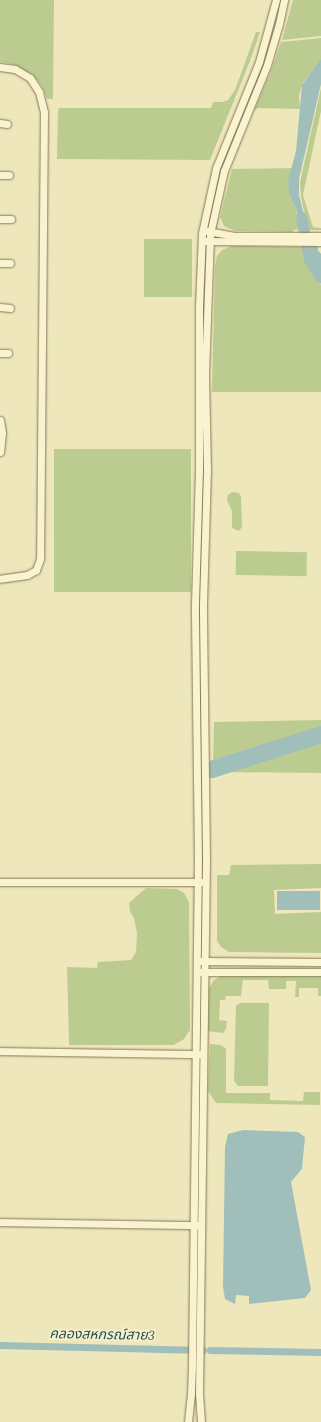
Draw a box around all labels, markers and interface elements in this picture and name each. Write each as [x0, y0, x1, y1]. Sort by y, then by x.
water label: คลองสหกรณ์สาย3 [49, 1325, 155, 1343]

